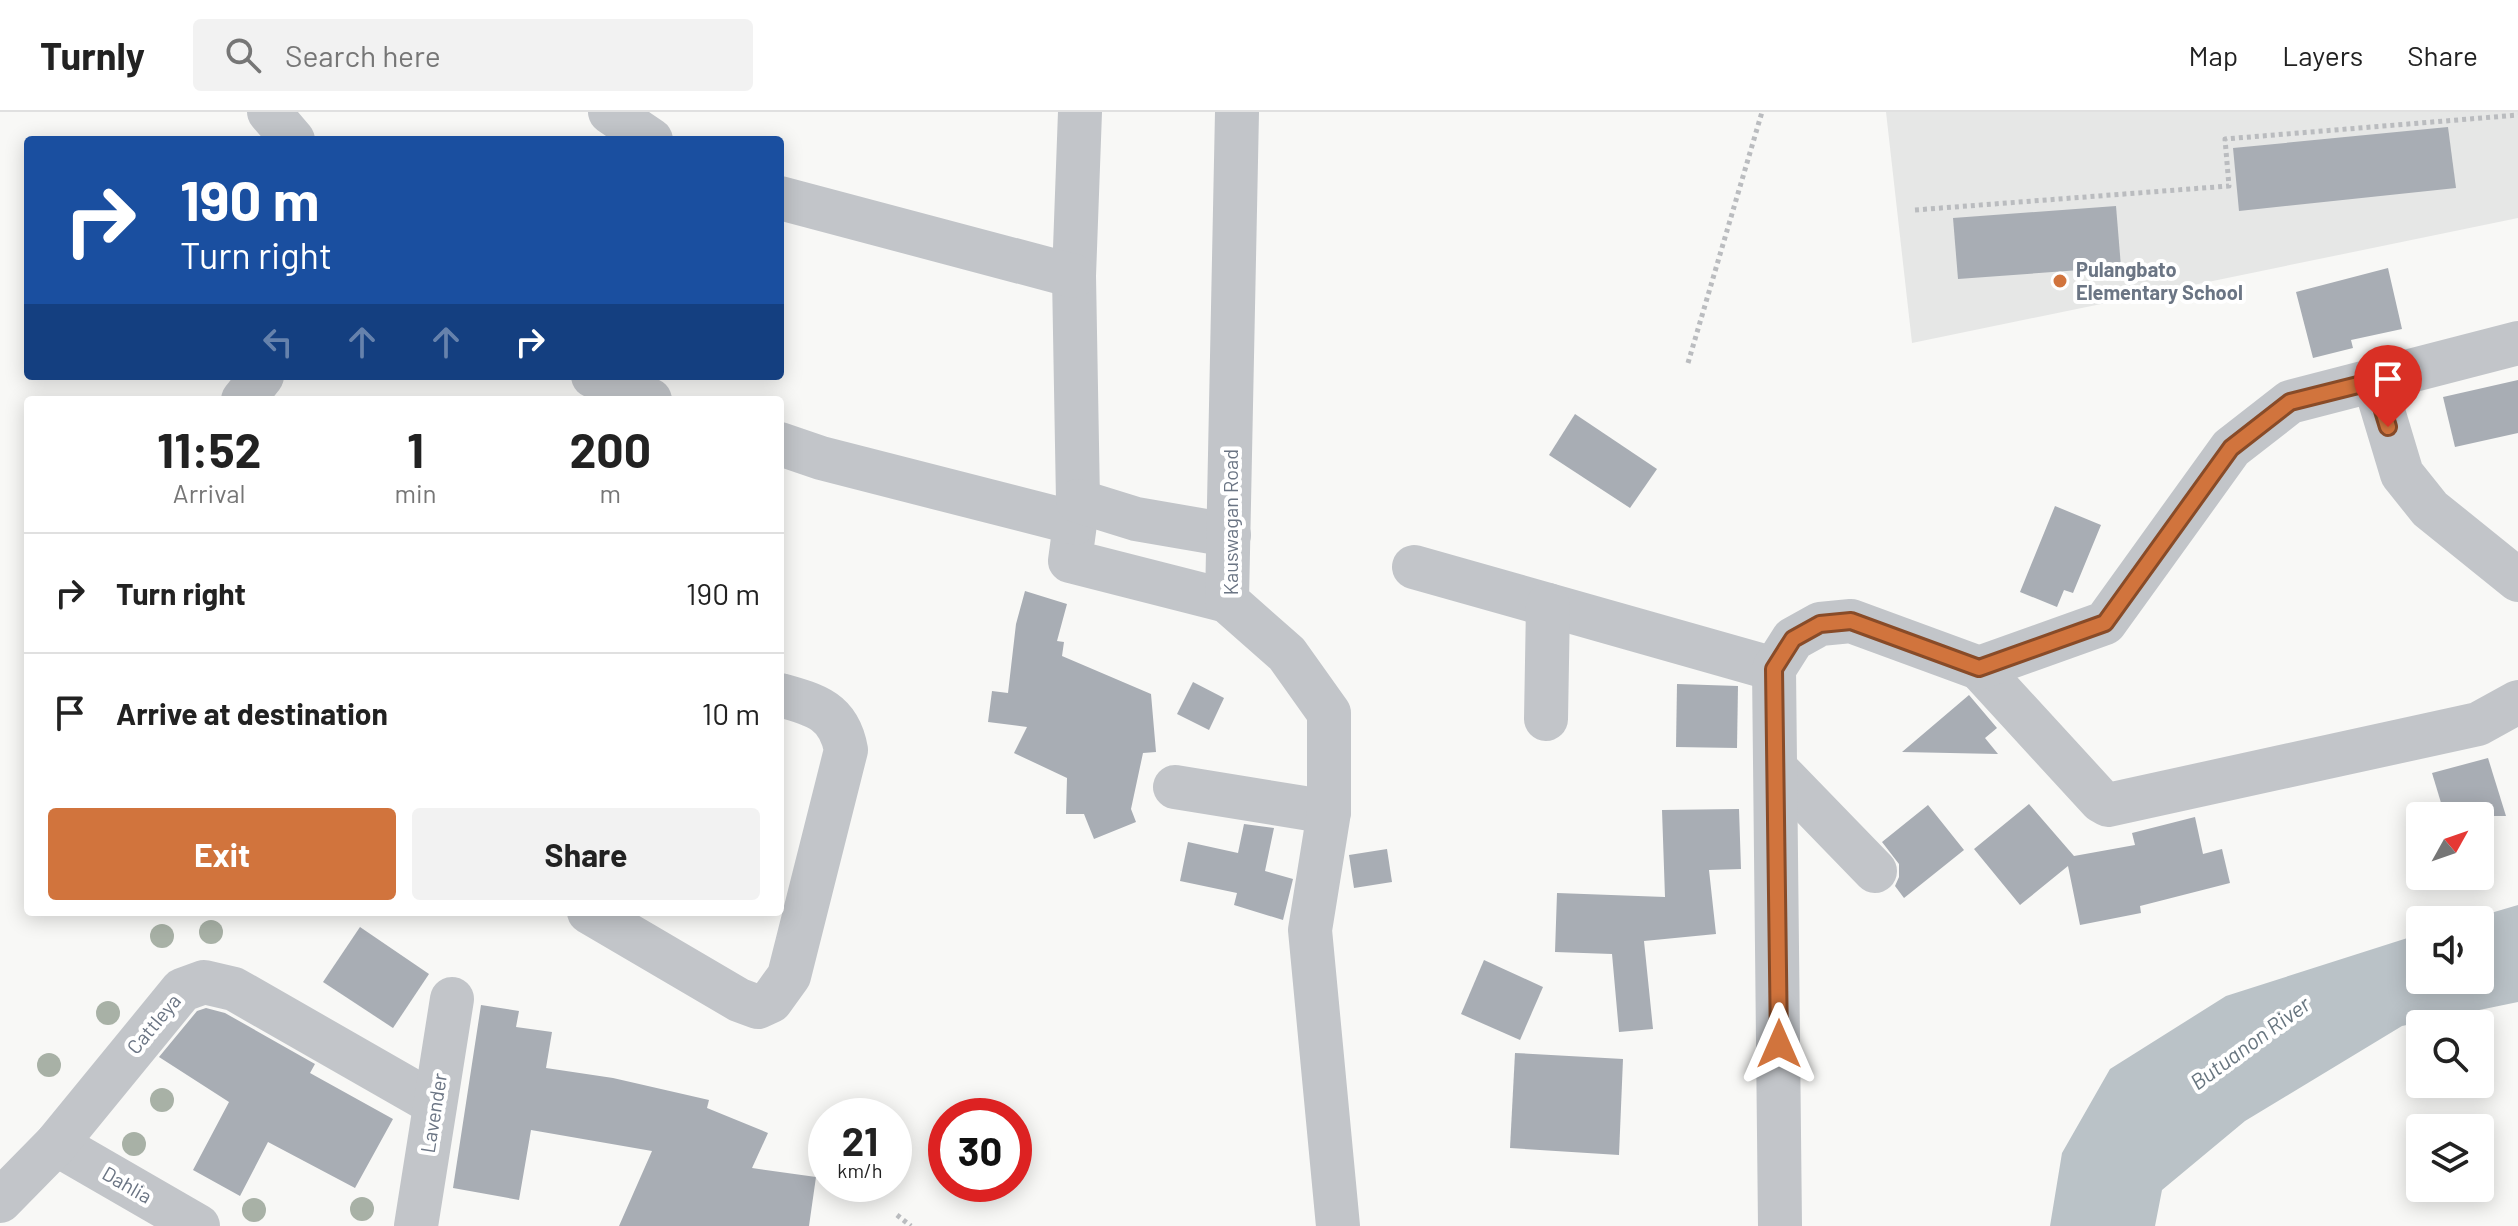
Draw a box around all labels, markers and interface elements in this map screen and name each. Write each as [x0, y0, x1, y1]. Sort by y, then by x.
search box [193, 19, 753, 91]
text: Turnly [40, 32, 145, 78]
icon: search [221, 33, 265, 77]
text: Search here [285, 37, 441, 73]
text: Map [2188, 38, 2238, 72]
text: Layers [2282, 38, 2363, 72]
text: Share [2407, 38, 2478, 72]
text: 190 m [180, 165, 319, 232]
icon: right [48, 168, 152, 272]
text: Turn right [180, 233, 332, 276]
place label: Pulangbato Elementary School [2076, 257, 2243, 304]
marker: Pulangbato Elementary School [2051, 272, 2069, 290]
icon: left [256, 320, 300, 364]
icon: ahead [340, 320, 384, 364]
icon: ahead [424, 320, 468, 364]
icon: right [508, 320, 552, 364]
pin [2354, 345, 2422, 427]
icon: arrive [2366, 357, 2410, 401]
text: 11:52 [157, 420, 261, 478]
text: 1 [407, 420, 424, 478]
text: 200 [569, 420, 651, 478]
street label: Kauswagan Road [1218, 449, 1242, 595]
text: Arrival [173, 477, 246, 508]
text: min [394, 477, 437, 508]
text: m [600, 477, 621, 508]
icon: right [48, 571, 92, 615]
text: Turn right [116, 575, 246, 611]
text: 190 m [686, 575, 760, 611]
icon: arrive [48, 691, 92, 735]
text: Arrive at destination [116, 695, 388, 731]
text: 10 m [702, 695, 760, 731]
north arrow [2406, 802, 2494, 890]
map controls [2406, 802, 2494, 1202]
button: Exit [48, 808, 396, 900]
button: Share [412, 808, 760, 900]
button: sound [2406, 906, 2494, 994]
street label: Cattleya [121, 988, 185, 1058]
water label: Butuanon River [2185, 989, 2315, 1094]
position arrow [1737, 1002, 1821, 1086]
button: search [2406, 1010, 2494, 1098]
street label: Lavender [415, 1071, 451, 1155]
speed limit sign: 30 [928, 1098, 1032, 1202]
button: layers [2406, 1114, 2494, 1202]
text: 21 [842, 1116, 878, 1164]
text: km/h [837, 1158, 883, 1182]
street label: Dahlia [98, 1160, 157, 1208]

